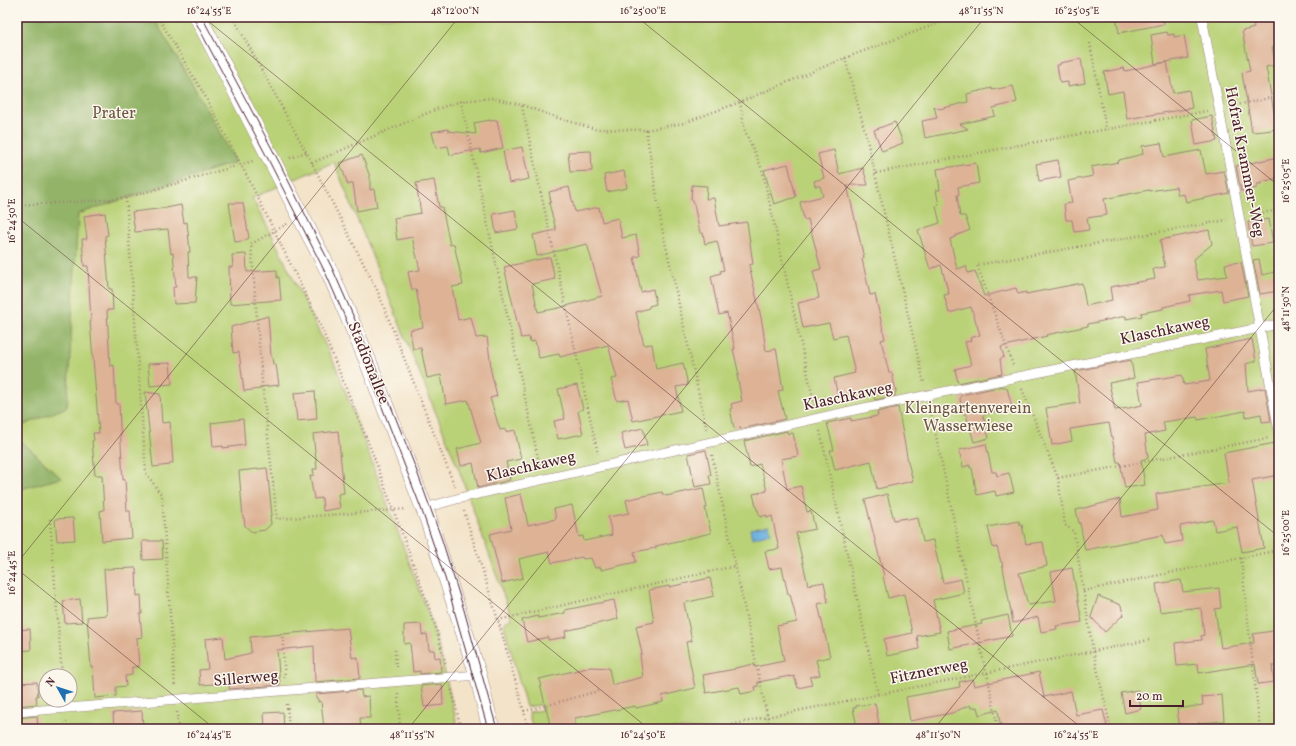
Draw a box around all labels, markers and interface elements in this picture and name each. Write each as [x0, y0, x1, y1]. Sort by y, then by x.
text: 16°24'55"E [187, 4, 231, 18]
text: 48°12'00"N [431, 4, 480, 18]
text: 16°25'00"E [620, 4, 666, 18]
text: 48°11'55"N [959, 4, 1004, 18]
text: 16°25'05"E [1055, 4, 1099, 18]
street label: Hofrat Krammer-Weg [1219, 85, 1269, 239]
park label: Prater [92, 103, 136, 125]
text: 16°25'05"E [1279, 159, 1293, 203]
text: 16°24'50"E [5, 198, 19, 244]
text: 48°11'50"N [1279, 286, 1293, 332]
street label: Klaschkaweg [1118, 311, 1212, 351]
street label: Stadionallee [341, 319, 395, 407]
street label: Klaschkaweg [801, 377, 895, 417]
park label: Kleingartenverein Wasserwiese [905, 398, 1031, 438]
street label: Klaschkaweg [484, 446, 578, 488]
text: 16°25'00"E [1279, 510, 1293, 556]
text: 16°24'45"E [5, 551, 19, 595]
street label: Fitznerweg [888, 654, 970, 690]
street label: Sillerweg [212, 665, 280, 693]
north arrow [38, 668, 78, 708]
text: N [43, 675, 60, 690]
scale bar [1130, 682, 1183, 708]
text: 20 m [1136, 689, 1163, 705]
text: 16°24'45"E [187, 728, 231, 742]
text: 48°11'55"N [390, 728, 435, 742]
text: 16°24'50"E [620, 728, 666, 742]
text: 48°11'50"N [915, 728, 961, 742]
text: 16°24'55"E [1054, 728, 1098, 742]

